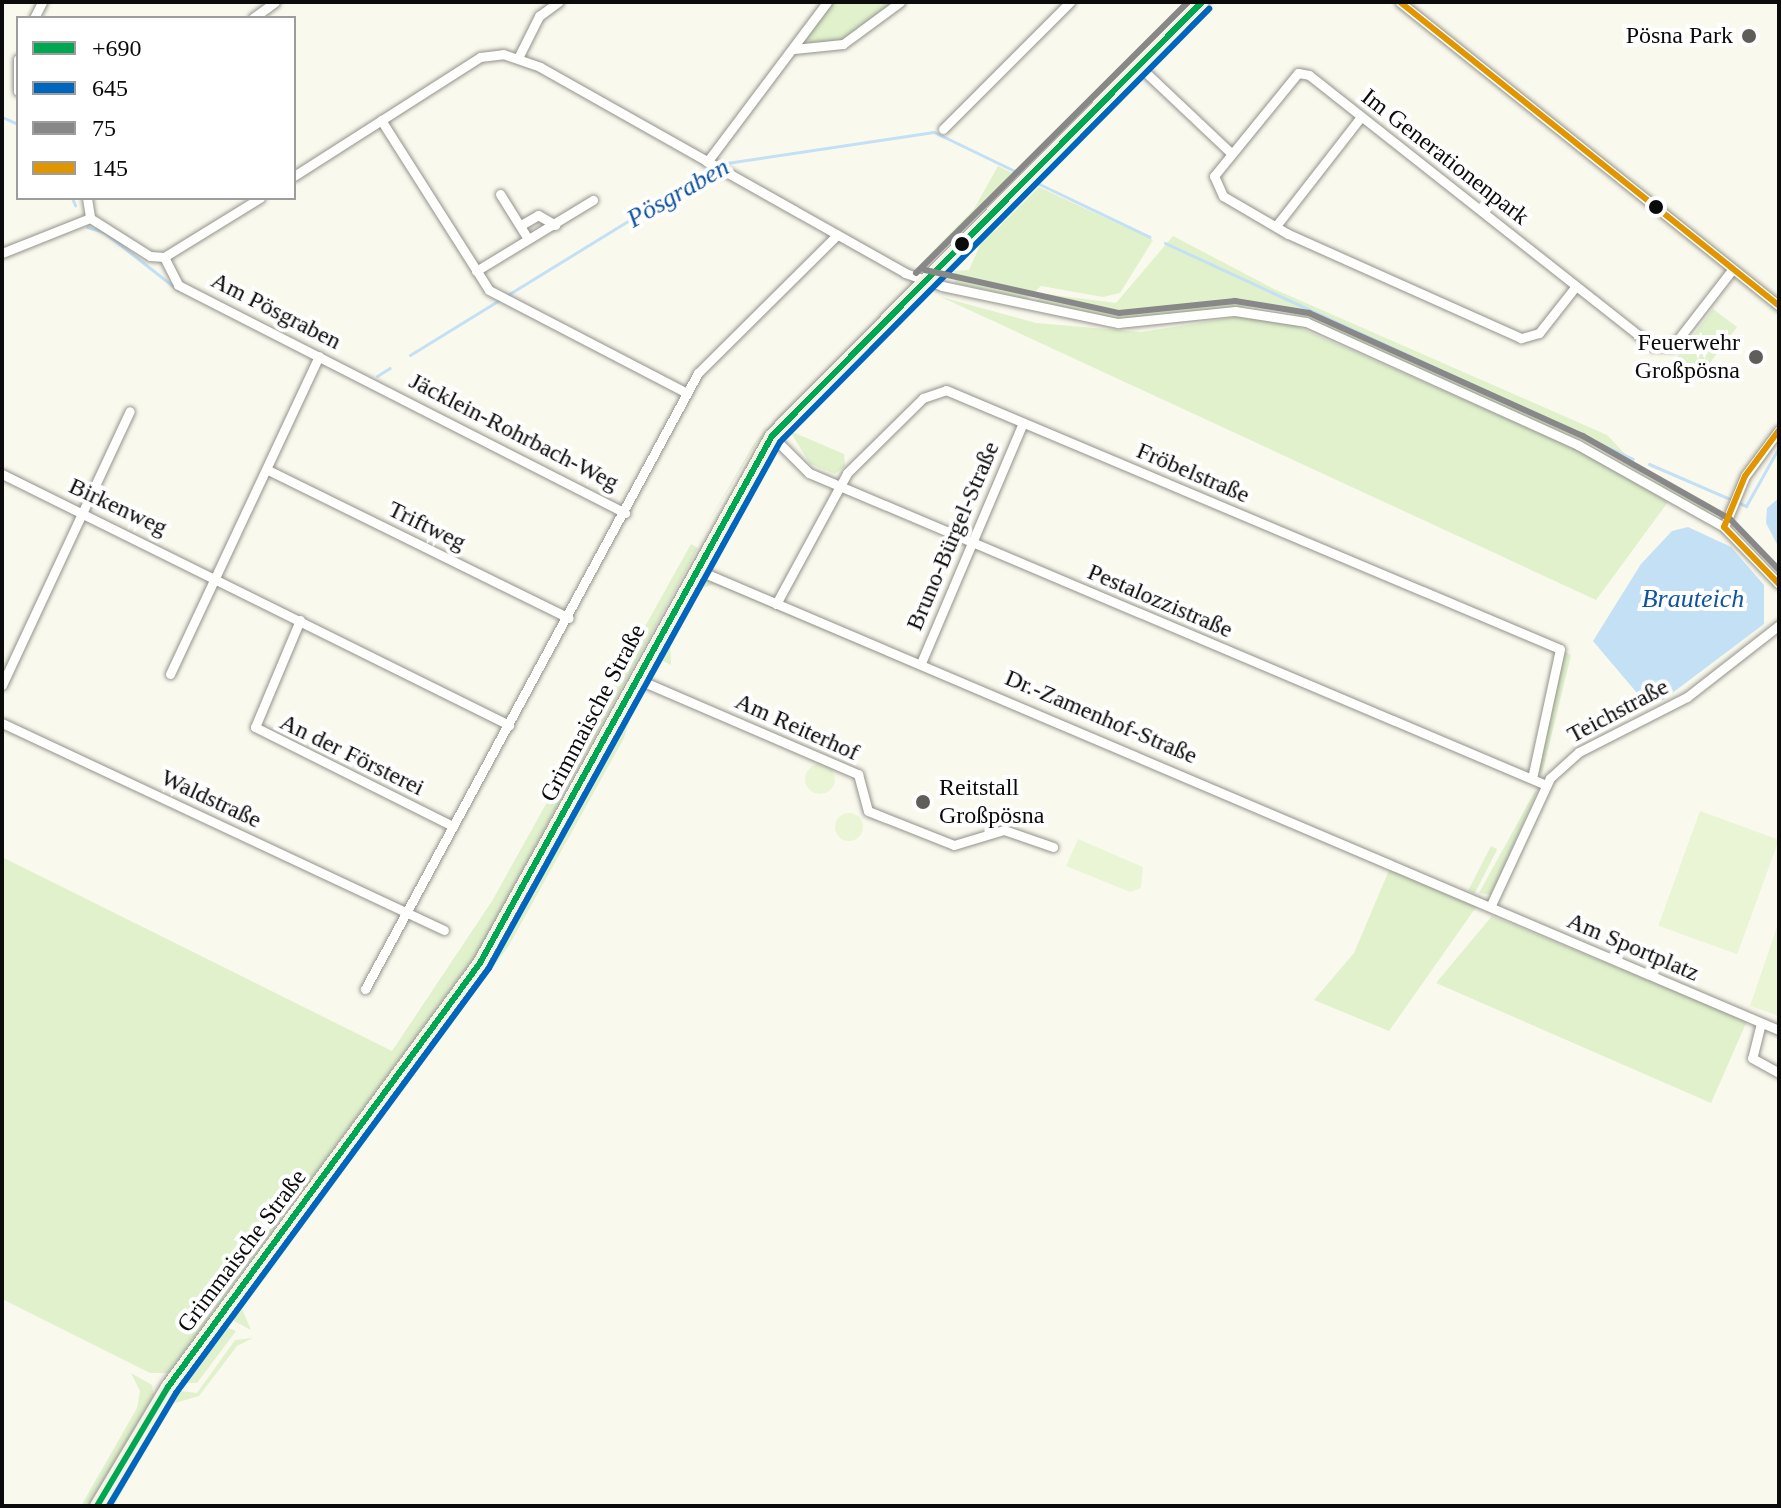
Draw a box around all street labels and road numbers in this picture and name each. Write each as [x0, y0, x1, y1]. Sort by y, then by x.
street label: Im Generationenpark [1356, 83, 1534, 231]
street label: Am Pösgraben [206, 266, 346, 356]
street label: Jäcklein-Rohrbach-Weg [404, 367, 624, 497]
street label: Fröbelstraße [1132, 436, 1254, 510]
street label: Bruno-Bürgel-Straße [900, 437, 1006, 635]
street label: Birkenweg [64, 472, 172, 542]
street label: Triftweg [383, 495, 471, 557]
street label: Pestalozzistraße [1083, 558, 1237, 644]
street label: Grimmaische Straße [534, 619, 652, 807]
street label: Dr.-Zamenhof-Straße [1001, 664, 1201, 770]
street label: Teichstraße [1563, 672, 1673, 750]
street label: Am Reiterhof [731, 687, 863, 767]
street label: An der Försterei [275, 708, 429, 802]
street label: Waldstraße [156, 763, 266, 835]
street label: Am Sportplatz [1563, 906, 1703, 988]
street label: Grimmaische Straße [171, 1164, 313, 1338]

